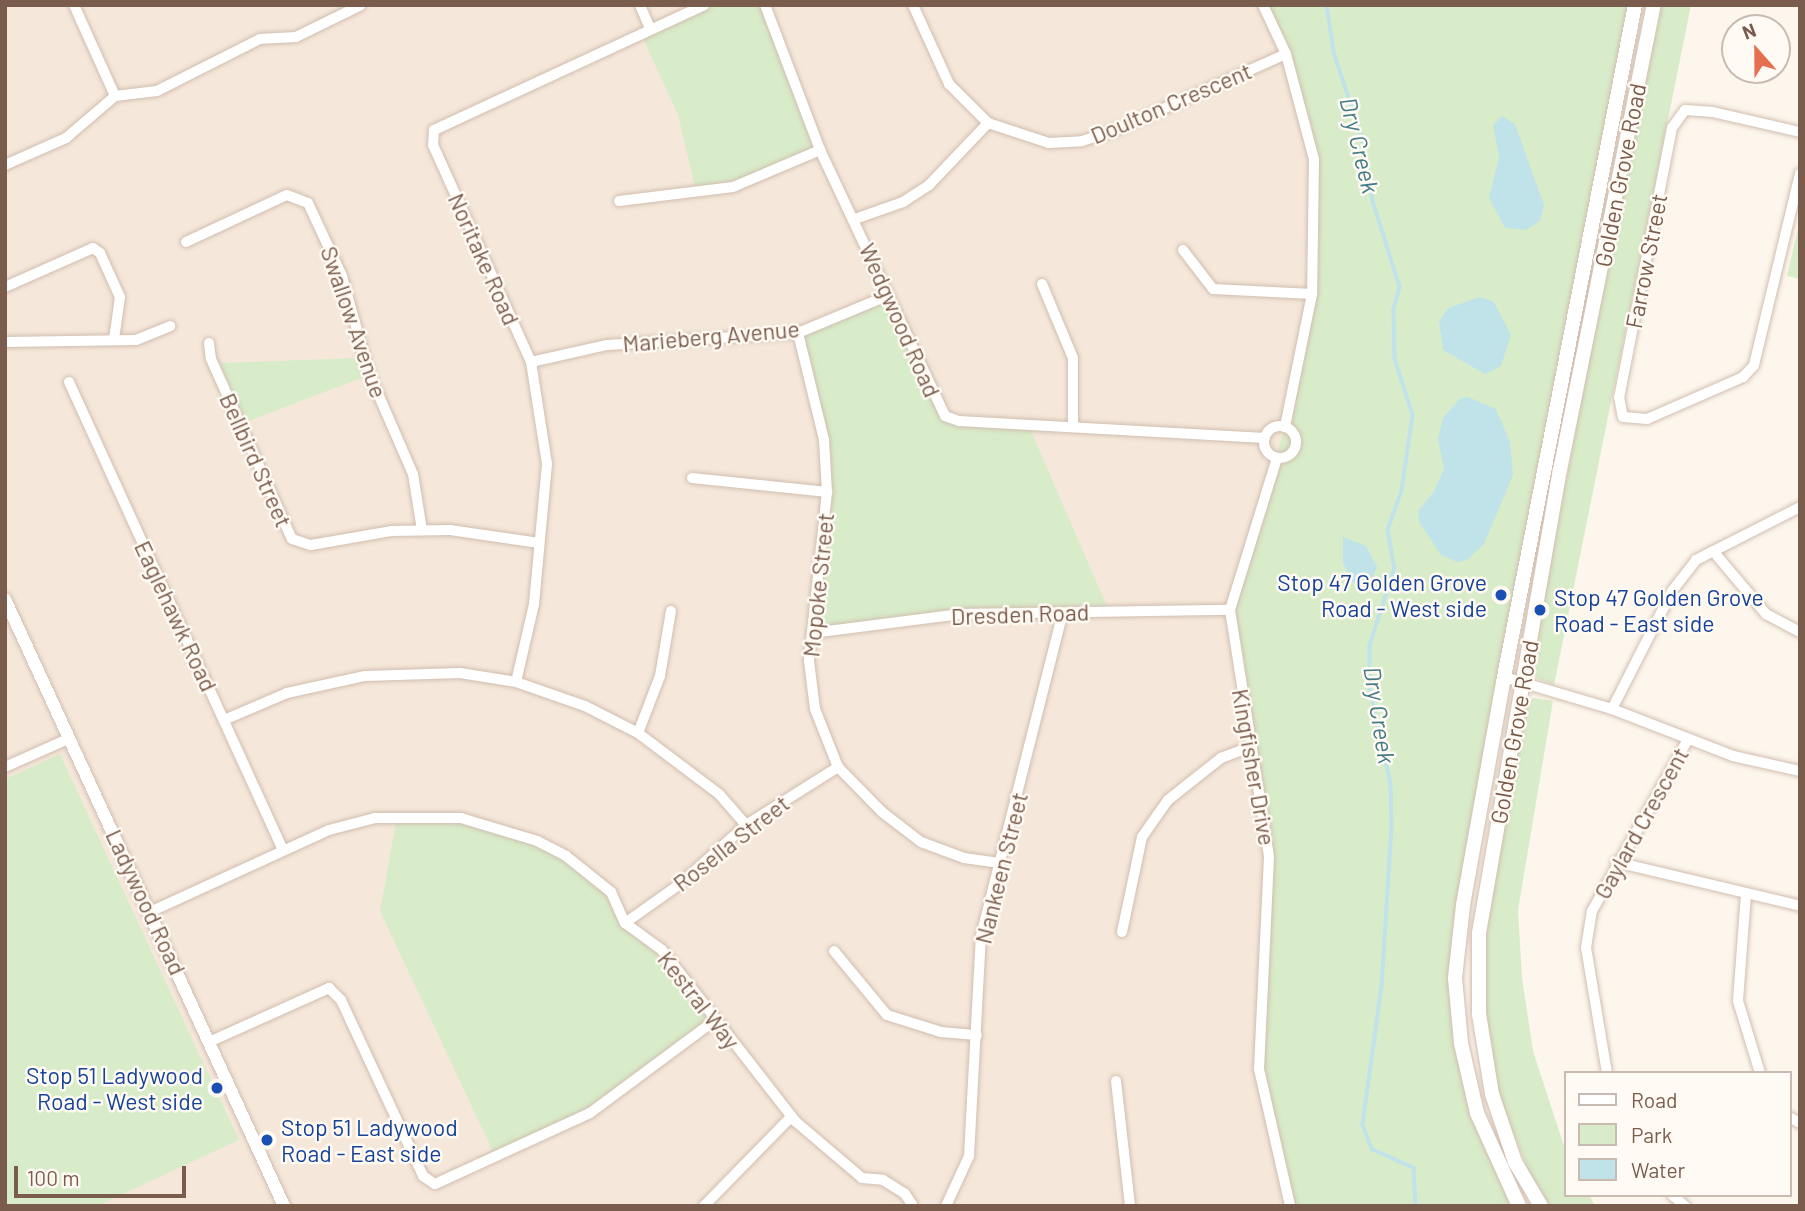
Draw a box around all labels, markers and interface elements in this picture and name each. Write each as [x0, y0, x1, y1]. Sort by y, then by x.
north arrow [1721, 14, 1791, 84]
text: N [1739, 18, 1759, 44]
street label: Doulton Crescent [1086, 57, 1256, 149]
street label: Golden Grove Road [1589, 81, 1651, 269]
water label: Dry Creek [1334, 94, 1386, 196]
street label: Noritake Road [443, 189, 525, 329]
street label: Farrow Street [1619, 191, 1673, 331]
street label: Wedgwood Road [854, 239, 946, 401]
street label: Swallow Avenue [315, 243, 393, 401]
street label: Marieberg Avenue [621, 315, 801, 357]
street label: Bellbird Street [214, 389, 298, 531]
street label: Mopoke Street [797, 512, 839, 658]
street label: Eaglehawk Road [129, 536, 223, 696]
place label: Stop 47 Golden Grove Road - West side [1277, 568, 1487, 622]
place label: Stop 47 Golden Grove Road - East side [1554, 583, 1764, 637]
marker: Stop 47 Golden Grove Road - West side [1493, 587, 1509, 603]
street label: Dresden Road [950, 598, 1090, 630]
marker: Stop 47 Golden Grove Road - East side [1532, 602, 1548, 618]
street label: Golden Grove Road [1484, 638, 1544, 826]
water label: Dry Creek [1358, 664, 1402, 766]
street label: Kingfisher Drive [1227, 687, 1281, 847]
street label: Gaylard Crescent [1588, 742, 1694, 904]
street label: Rosella Street [668, 789, 794, 897]
street label: Nankeen Street [969, 789, 1033, 947]
street label: Ladywood Road [100, 825, 192, 979]
street label: Kestral Way [652, 946, 746, 1054]
place label: Stop 51 Ladywood Road - West side [26, 1061, 203, 1115]
legend [1563, 1071, 1791, 1197]
marker: Stop 51 Ladywood Road - West side [209, 1080, 225, 1096]
text: Road [1631, 1087, 1677, 1112]
place label: Stop 51 Ladywood Road - East side [281, 1113, 458, 1167]
text: Park [1631, 1122, 1672, 1147]
marker: Stop 51 Ladywood Road - East side [259, 1132, 275, 1148]
scale bar [18, 1152, 189, 1196]
text: Water [1631, 1157, 1685, 1182]
text: 100 m [27, 1165, 80, 1190]

